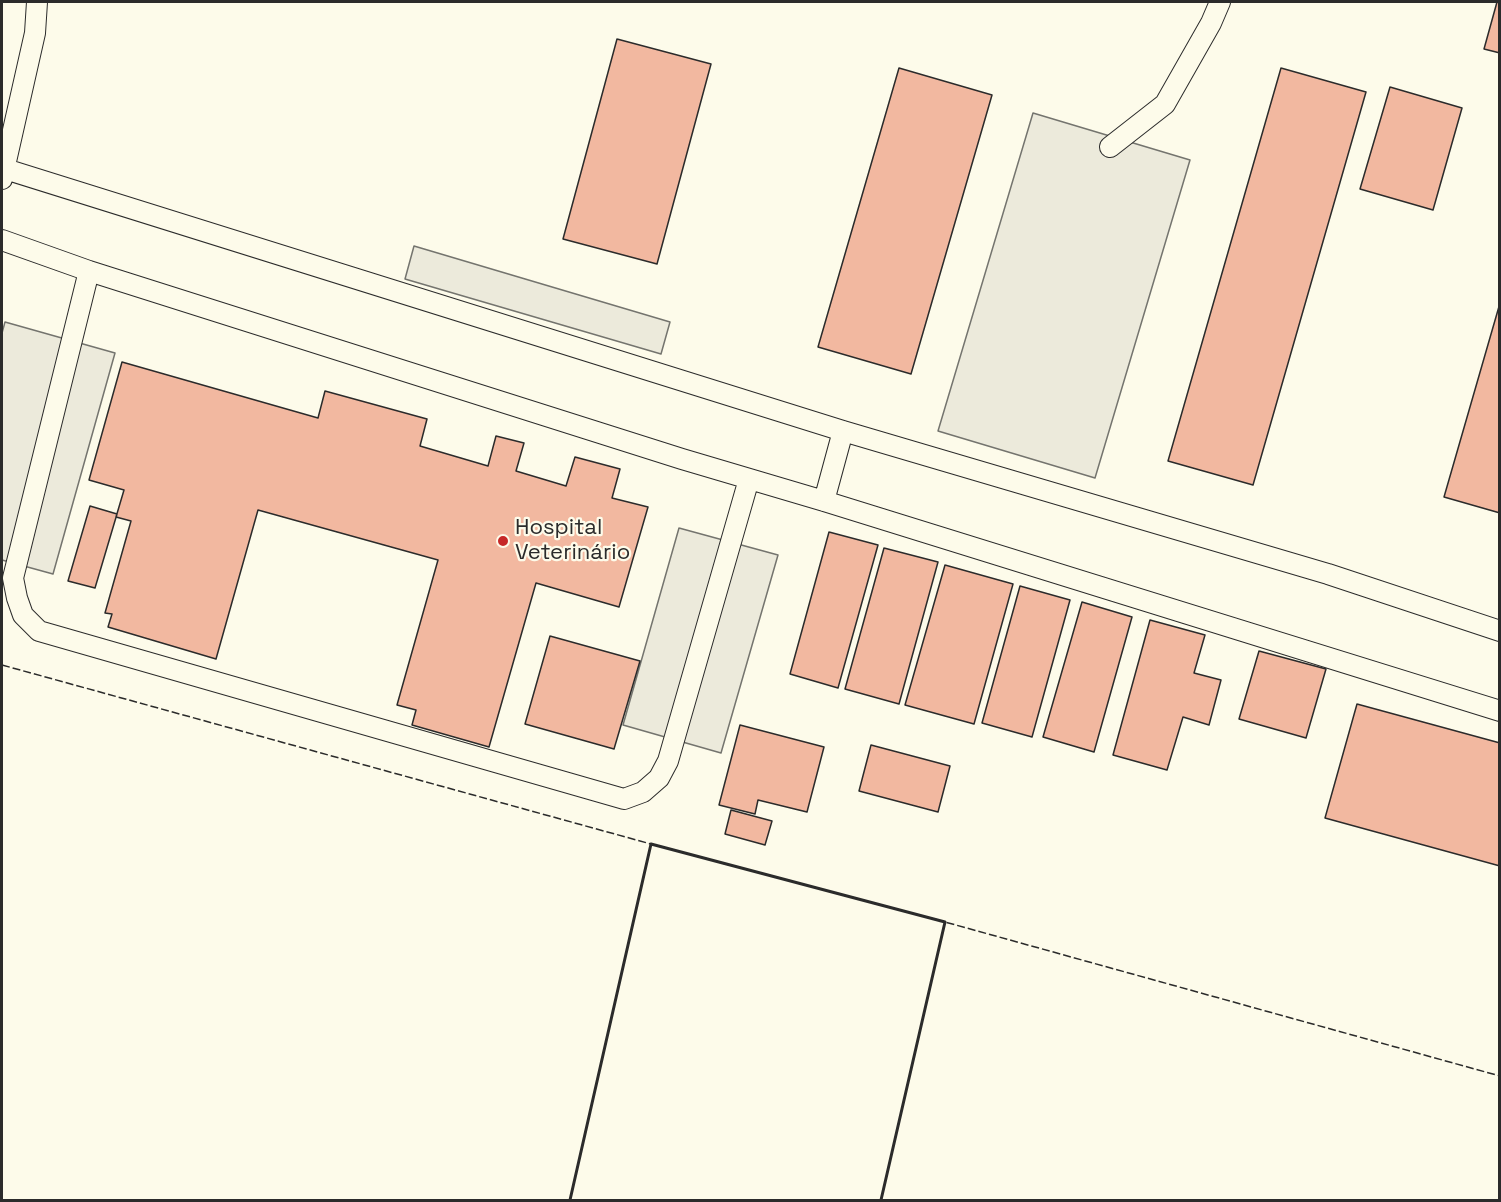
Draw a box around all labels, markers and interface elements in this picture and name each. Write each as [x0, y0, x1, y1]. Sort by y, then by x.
place label: Hospital Veterinário [515, 515, 630, 566]
marker: Hospital Veterinário [496, 534, 510, 548]

